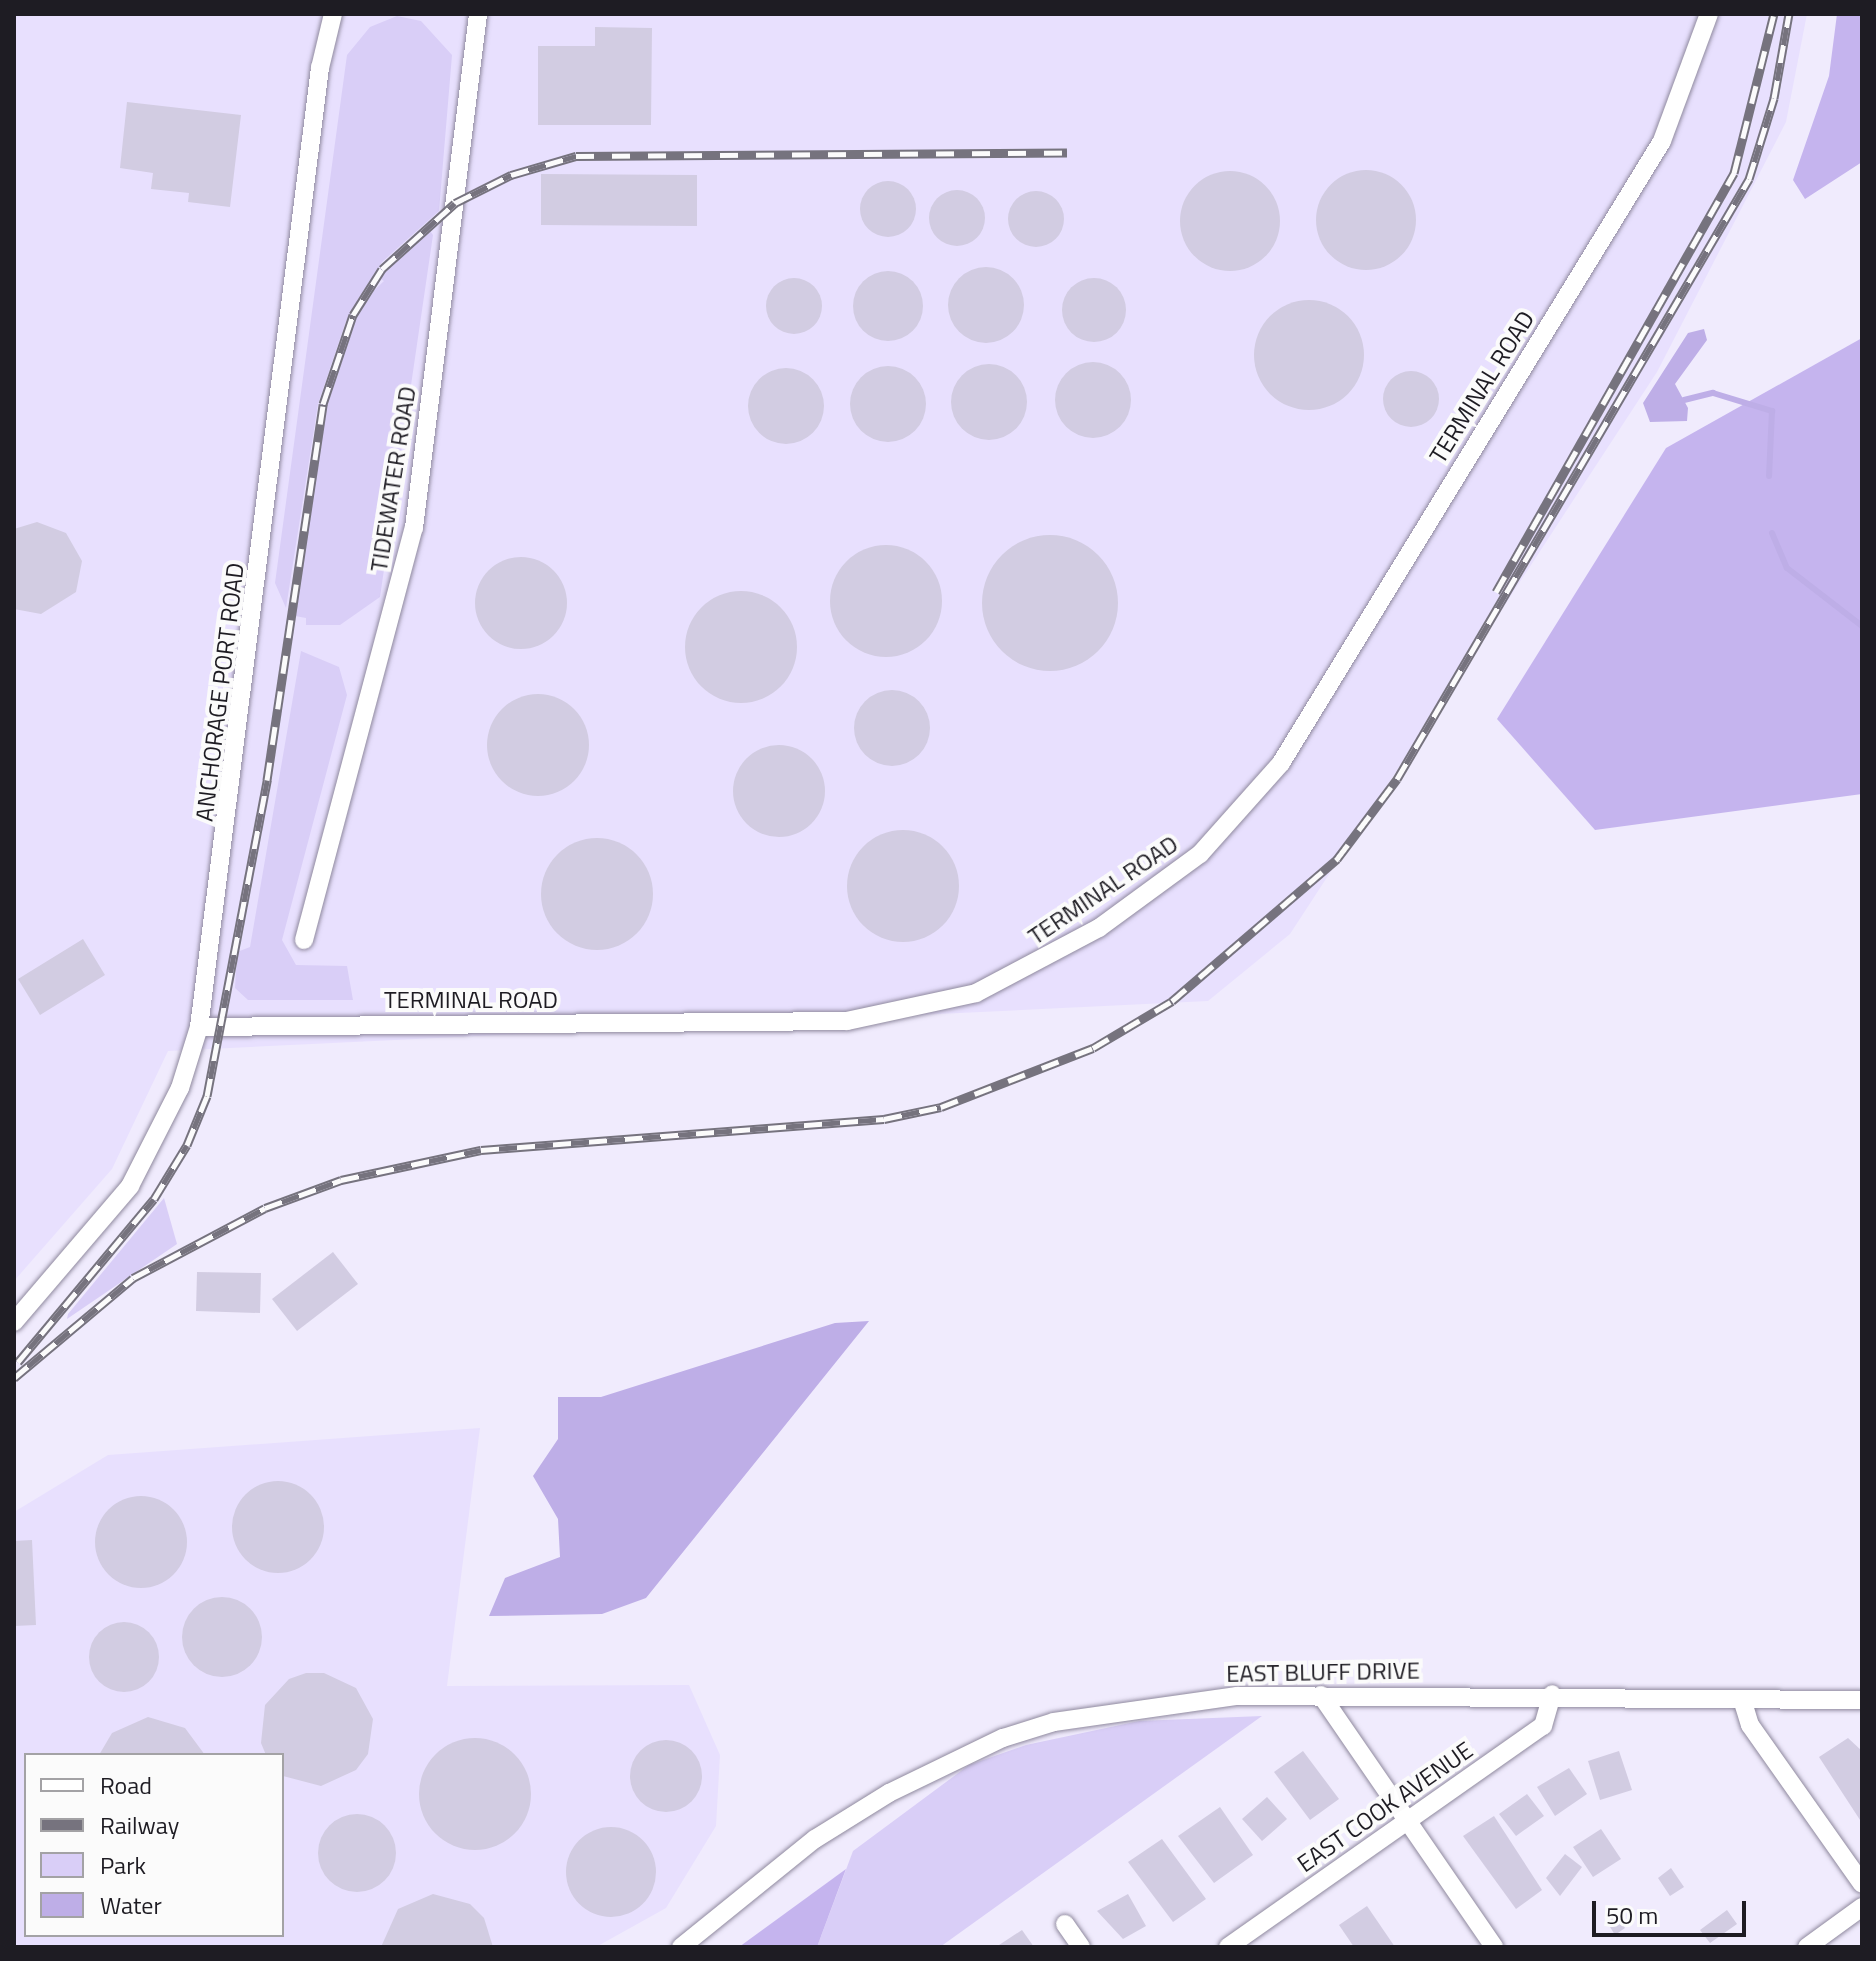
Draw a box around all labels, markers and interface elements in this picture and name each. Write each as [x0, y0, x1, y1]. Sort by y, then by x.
street label: TERMINAL ROAD [1424, 306, 1540, 468]
street label: TIDEWATER ROAD [364, 384, 422, 574]
street label: ANCHORAGE PORT ROAD [190, 561, 250, 823]
street label: TERMINAL ROAD [1023, 829, 1183, 951]
street label: TERMINAL ROAD [384, 986, 558, 1014]
street label: EAST BLUFF DRIVE [1226, 1656, 1420, 1688]
street label: EAST COOK AVENUE [1292, 1736, 1478, 1878]
legend [24, 1753, 284, 1937]
text: Road [100, 1767, 152, 1803]
text: Railway [100, 1807, 179, 1843]
text: Park [100, 1847, 146, 1883]
scale bar [1596, 1885, 1750, 1935]
text: Water [100, 1887, 162, 1923]
text: 50 m [1606, 1897, 1658, 1933]

